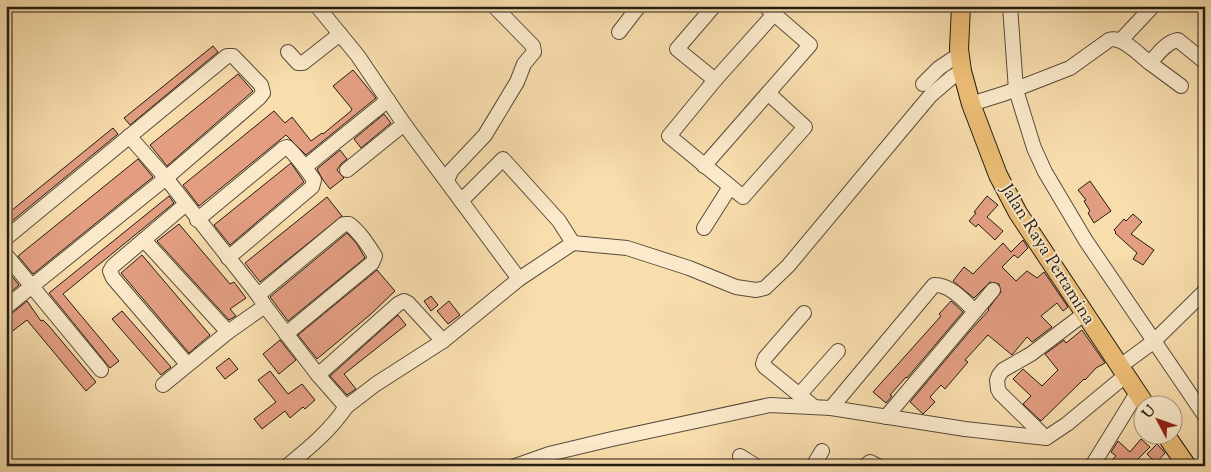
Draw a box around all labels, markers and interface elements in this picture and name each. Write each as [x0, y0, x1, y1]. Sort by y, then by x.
street label: Jalan Raya Pertamina [993, 179, 1101, 330]
north arrow [1134, 394, 1184, 444]
text: U [1138, 401, 1161, 424]

